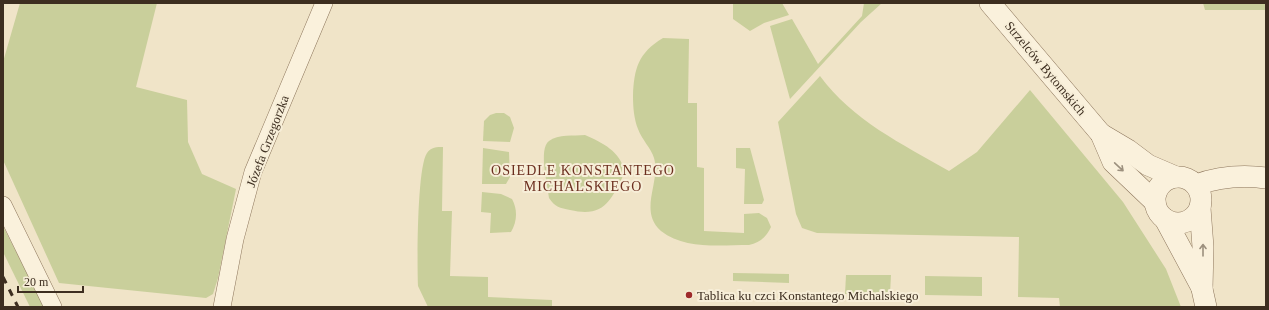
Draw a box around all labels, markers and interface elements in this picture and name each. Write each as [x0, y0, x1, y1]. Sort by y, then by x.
street label: Strzelców Bytomskich [1002, 18, 1090, 119]
street label: Józefa Grzegorzka [243, 93, 292, 189]
district label: OSIEDLE KONSTANTEGO MICHALSKIEGO [491, 163, 675, 194]
one-way arrow [1114, 163, 1124, 172]
one-way arrow [1199, 244, 1207, 257]
scale bar [18, 268, 83, 294]
text: 20 m [24, 275, 49, 289]
place label: Tablica ku czci Konstantego Michalskiego [697, 288, 918, 303]
marker: Tablica ku czci Konstantego Michalskiego [684, 290, 694, 300]

